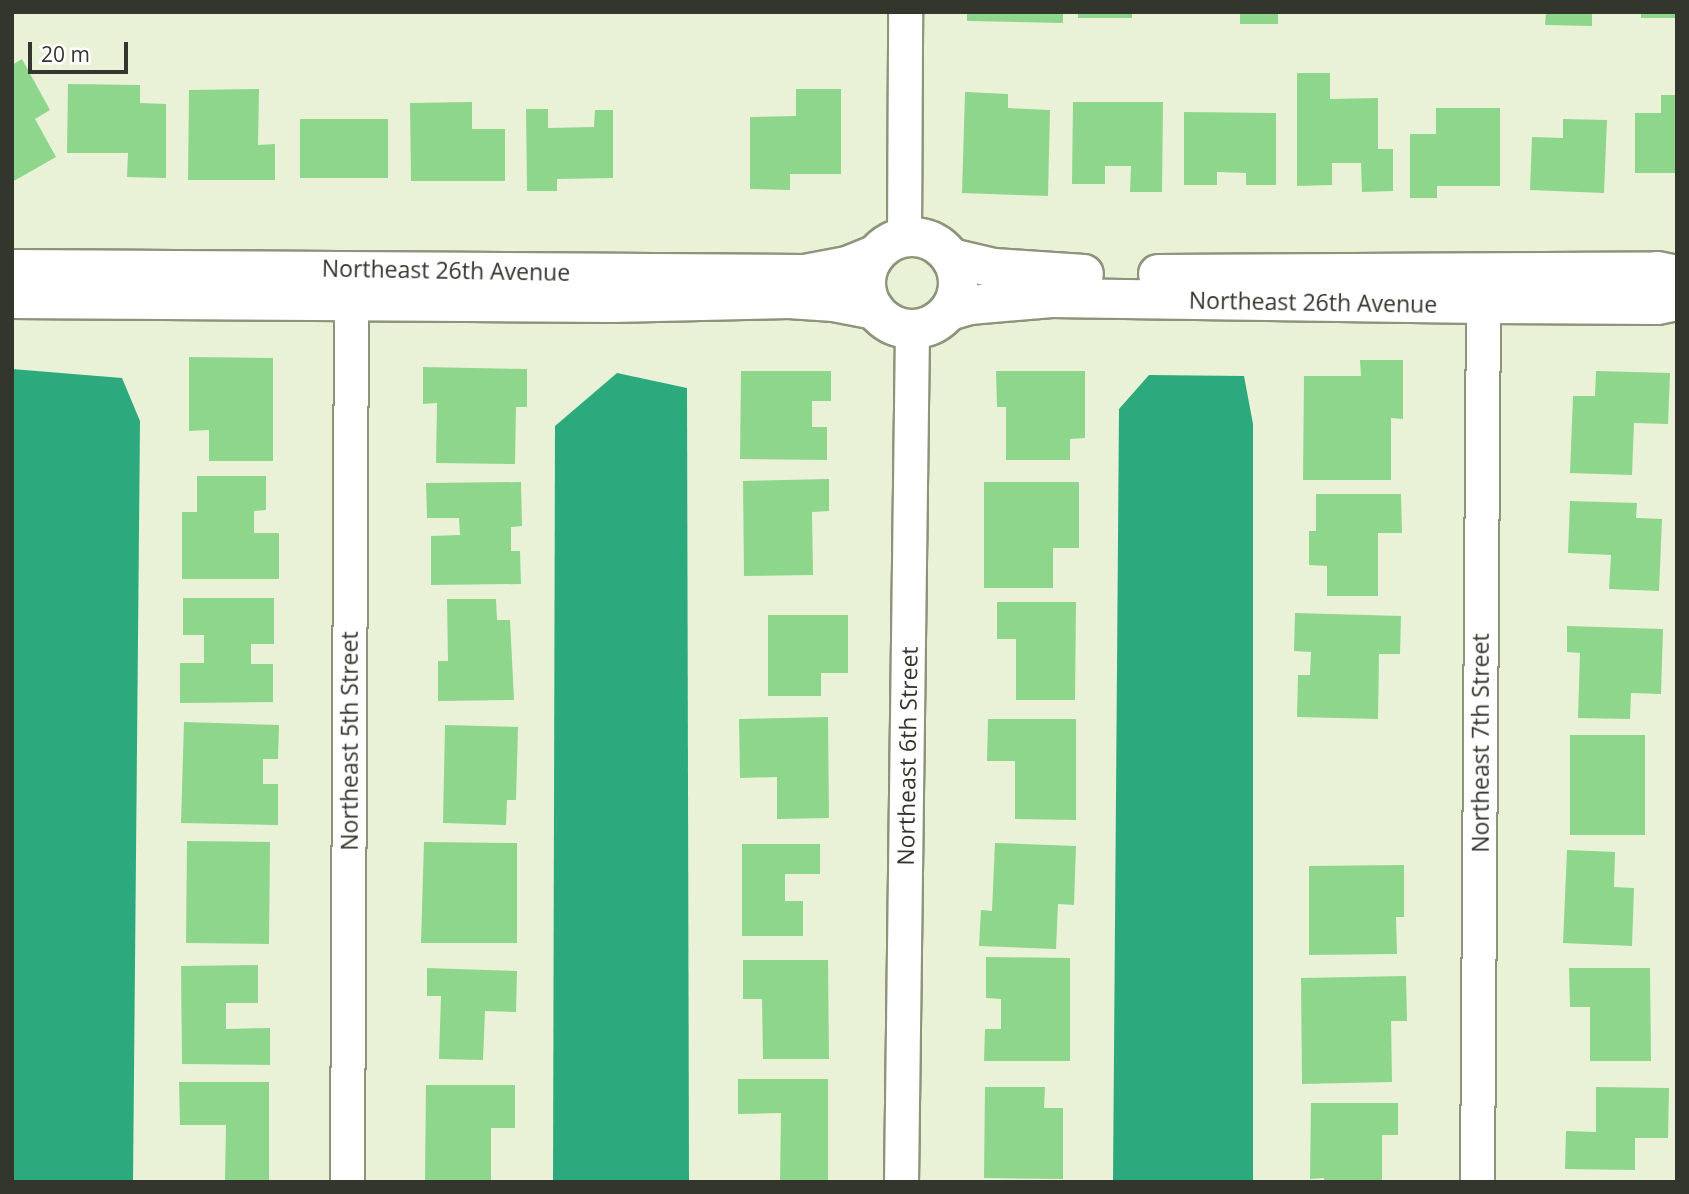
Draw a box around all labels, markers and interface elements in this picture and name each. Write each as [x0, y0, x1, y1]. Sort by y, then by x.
scale bar [32, 28, 131, 72]
text: 20 m [41, 40, 90, 68]
street label: Northeast 26th Avenue [322, 254, 570, 286]
street label: Northeast 26th Avenue [1189, 286, 1437, 318]
street label: Northeast 5th Street [335, 631, 363, 851]
street label: Northeast 7th Street [1466, 633, 1494, 853]
street label: Northeast 6th Street [891, 646, 923, 866]

